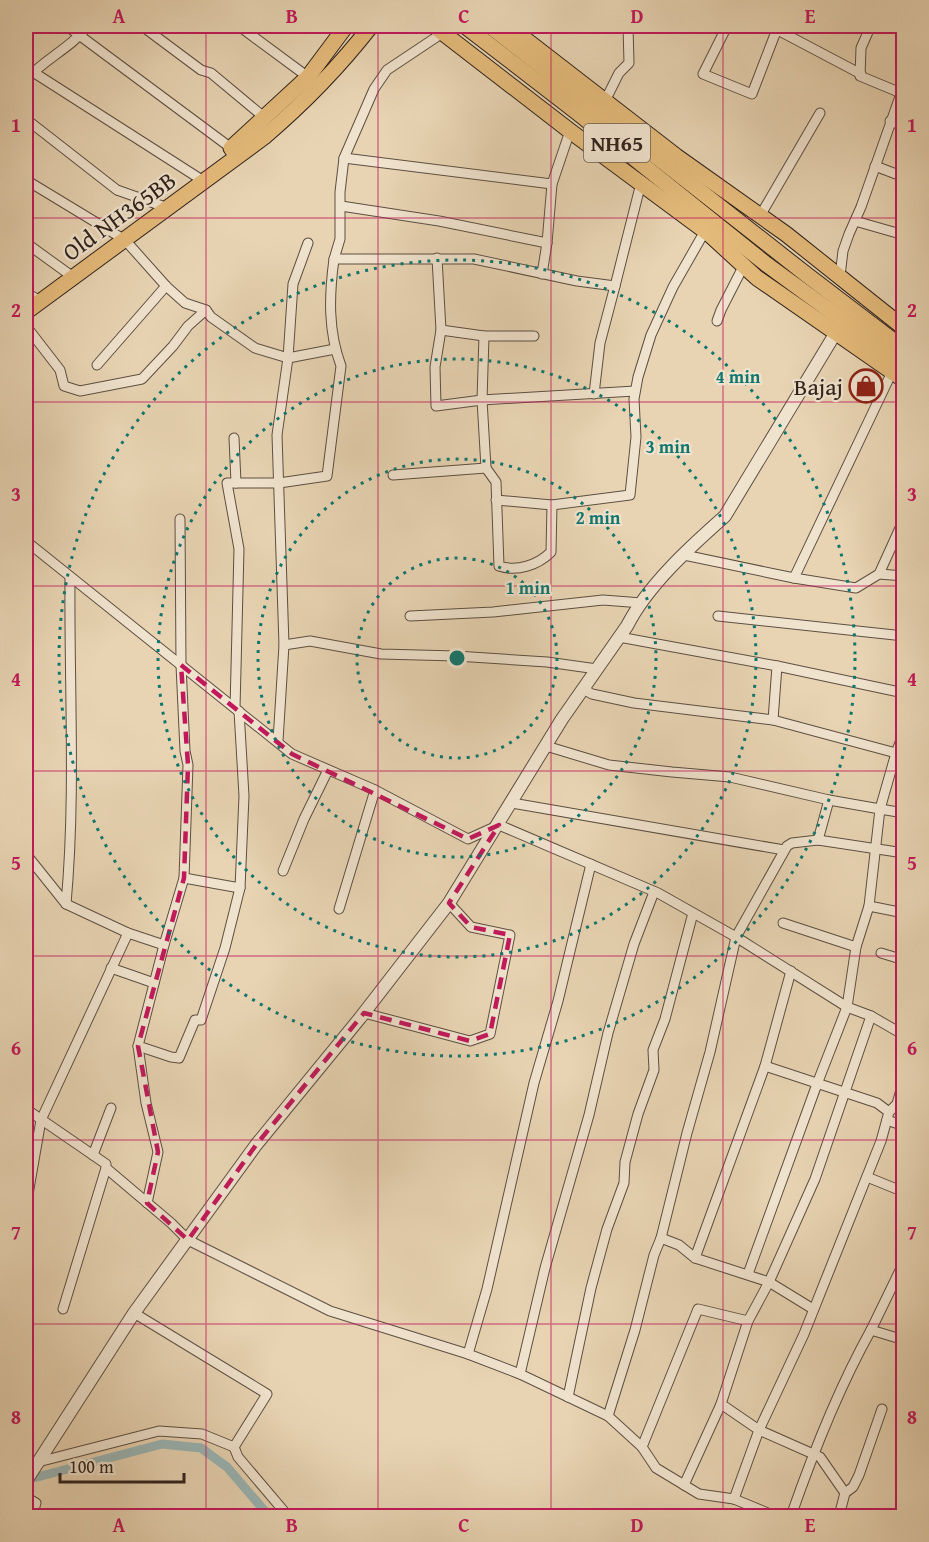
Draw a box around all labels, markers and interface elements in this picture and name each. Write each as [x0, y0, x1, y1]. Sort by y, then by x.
text: A [113, 1, 126, 30]
text: B [286, 1, 298, 30]
text: C [458, 1, 470, 30]
text: D [630, 1, 644, 30]
text: E [805, 1, 816, 30]
text: 1 [11, 110, 21, 139]
text: 1 [907, 110, 917, 139]
road number: NH65 [584, 124, 650, 162]
street label: Old NH365BB [55, 163, 183, 269]
text: 2 [11, 295, 21, 324]
text: 2 [907, 295, 917, 324]
text: 4 min [716, 363, 761, 390]
shop icon: Bajaj [848, 368, 884, 404]
place label: Bajaj [794, 369, 843, 404]
text: 3 min [646, 433, 691, 460]
text: 3 [11, 479, 21, 508]
text: 3 [907, 479, 917, 508]
text: 2 min [576, 504, 621, 531]
text: 1 min [506, 574, 551, 601]
centre of rings [447, 648, 467, 668]
text: 4 [11, 664, 21, 693]
text: 4 [907, 664, 917, 693]
text: 5 [11, 848, 21, 877]
text: 5 [907, 848, 917, 877]
text: 6 [11, 1033, 21, 1062]
text: 6 [907, 1033, 917, 1062]
text: 7 [11, 1217, 21, 1246]
text: 7 [907, 1217, 917, 1246]
text: 8 [11, 1402, 21, 1431]
text: 8 [907, 1402, 917, 1431]
scale bar [60, 1446, 184, 1484]
text: 100 m [69, 1453, 114, 1480]
text: A [113, 1510, 126, 1539]
text: B [286, 1510, 298, 1539]
text: C [458, 1510, 470, 1539]
text: D [630, 1510, 644, 1539]
text: E [805, 1510, 816, 1539]

